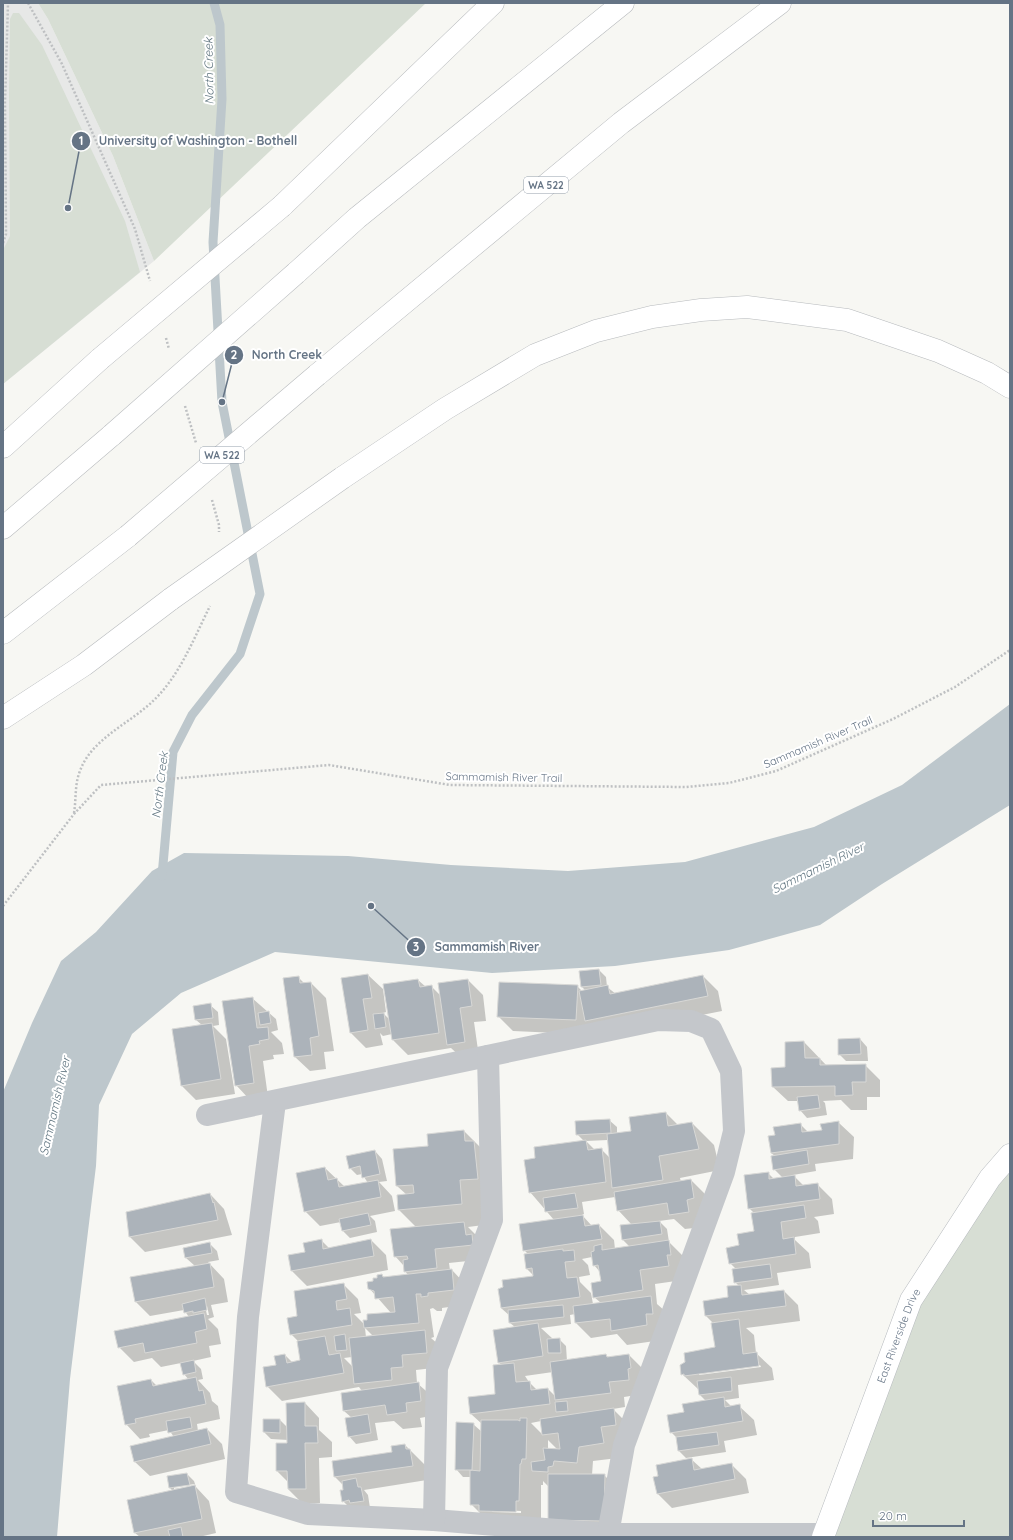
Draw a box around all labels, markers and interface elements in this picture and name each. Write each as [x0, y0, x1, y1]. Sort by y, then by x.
water label: North Creek [200, 36, 217, 105]
callout: University of Washington - Bothell [71, 129, 305, 153]
text: 1 [79, 133, 83, 148]
text: University of Washington - Bothell [99, 133, 297, 148]
road number: WA 522 [524, 177, 568, 193]
callout: North Creek [224, 343, 330, 367]
text: 2 [231, 347, 238, 362]
text: North Creek [252, 347, 322, 362]
road number: WA 522 [200, 447, 244, 463]
street label: Sammamish River Trail [761, 713, 875, 771]
water label: North Creek [148, 749, 171, 819]
street label: Sammamish River Trail [445, 769, 563, 785]
water label: Sammamish River [769, 838, 868, 896]
callout: Sammamish River [406, 935, 547, 959]
text: 3 [413, 939, 419, 954]
text: Sammamish River [435, 939, 539, 954]
water label: Sammamish River [36, 1054, 73, 1157]
street label: East Riverside Drive [874, 1286, 924, 1385]
scale bar [873, 1502, 964, 1528]
text: 20 m [879, 1508, 907, 1523]

